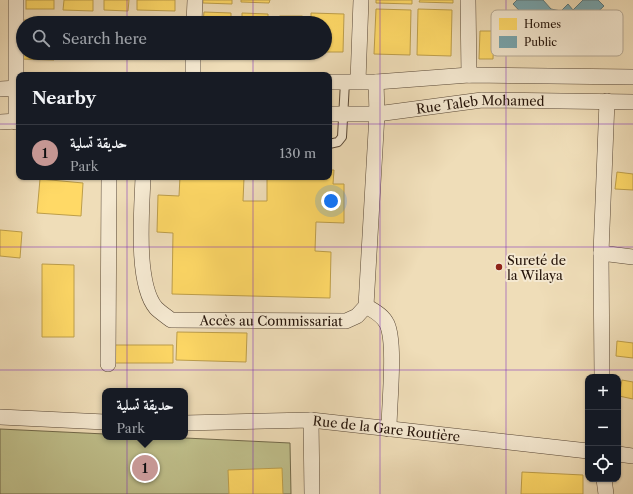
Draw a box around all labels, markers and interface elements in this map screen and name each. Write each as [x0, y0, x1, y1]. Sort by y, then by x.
legend [491, 10, 623, 56]
search box [16, 16, 332, 60]
text: Homes [524, 17, 561, 31]
icon: search [30, 27, 52, 49]
text: Search here [62, 29, 147, 48]
text: Public [524, 35, 557, 49]
text: Nearby [32, 88, 96, 108]
street label: Rue Taleb Mohamed [415, 92, 545, 117]
text: حديقة تسلية [70, 133, 127, 152]
text: 1 [42, 145, 48, 161]
text: 130 m [280, 145, 316, 161]
text: Park [70, 158, 98, 174]
your location [321, 191, 341, 211]
place label: Sureté de la Wilaya [507, 252, 566, 283]
marker: Sureté de la Wilaya [494, 262, 504, 272]
street label: Accès au Commissariat [198, 312, 343, 329]
map controls [585, 374, 621, 482]
button: + [585, 374, 621, 410]
popup [102, 388, 188, 440]
text: حديقة تسلية [116, 395, 174, 414]
button: − [585, 410, 621, 446]
street label: Rue de la Gare Routière [312, 412, 461, 445]
text: Park [116, 420, 145, 436]
button: locate [585, 446, 621, 482]
pin: 1 [132, 453, 158, 483]

